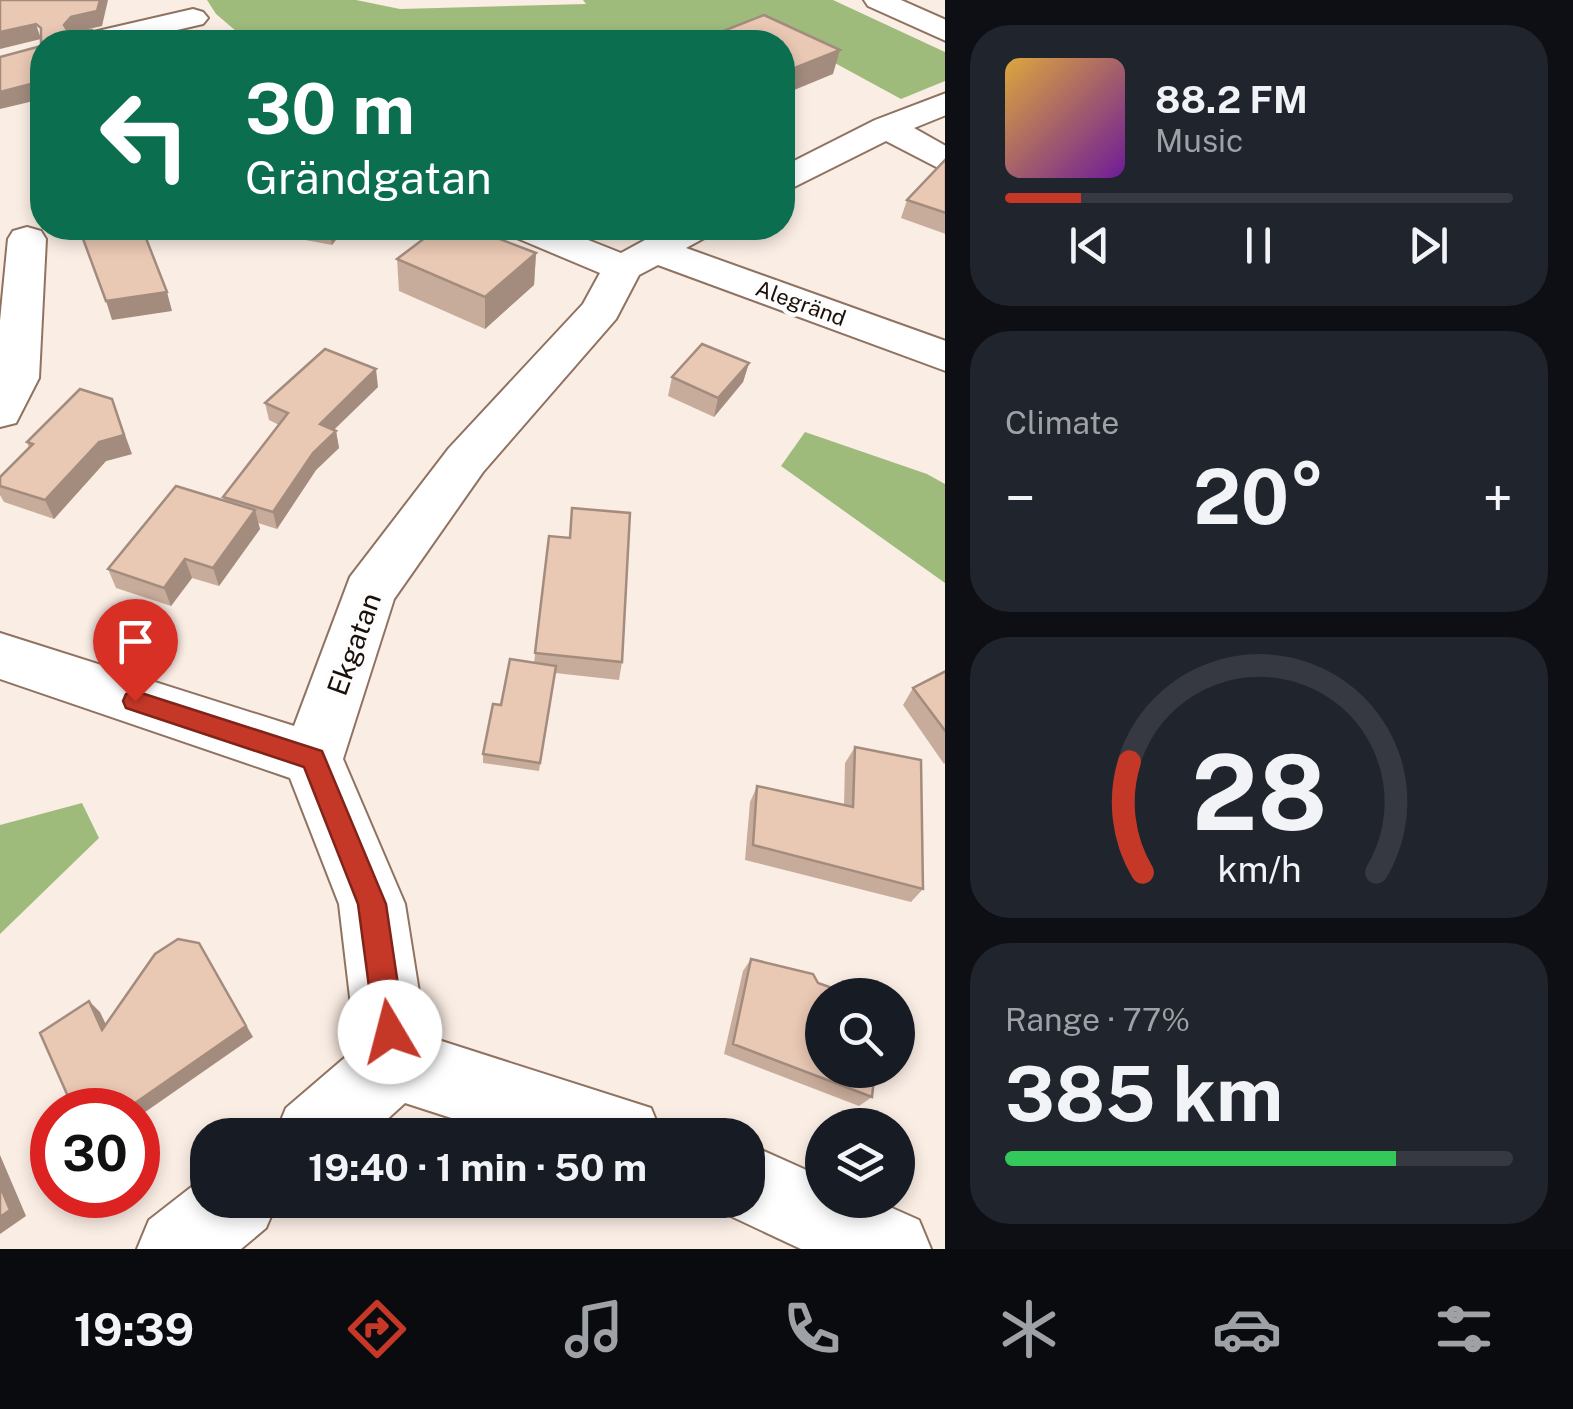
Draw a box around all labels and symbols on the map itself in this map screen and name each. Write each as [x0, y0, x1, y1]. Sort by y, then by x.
street label: Alegränd [752, 275, 850, 331]
street label: Ekgatan [320, 588, 387, 700]
pin [93, 599, 178, 702]
position arrow [338, 980, 442, 1084]
speed limit sign: 30 [30, 1088, 160, 1218]

